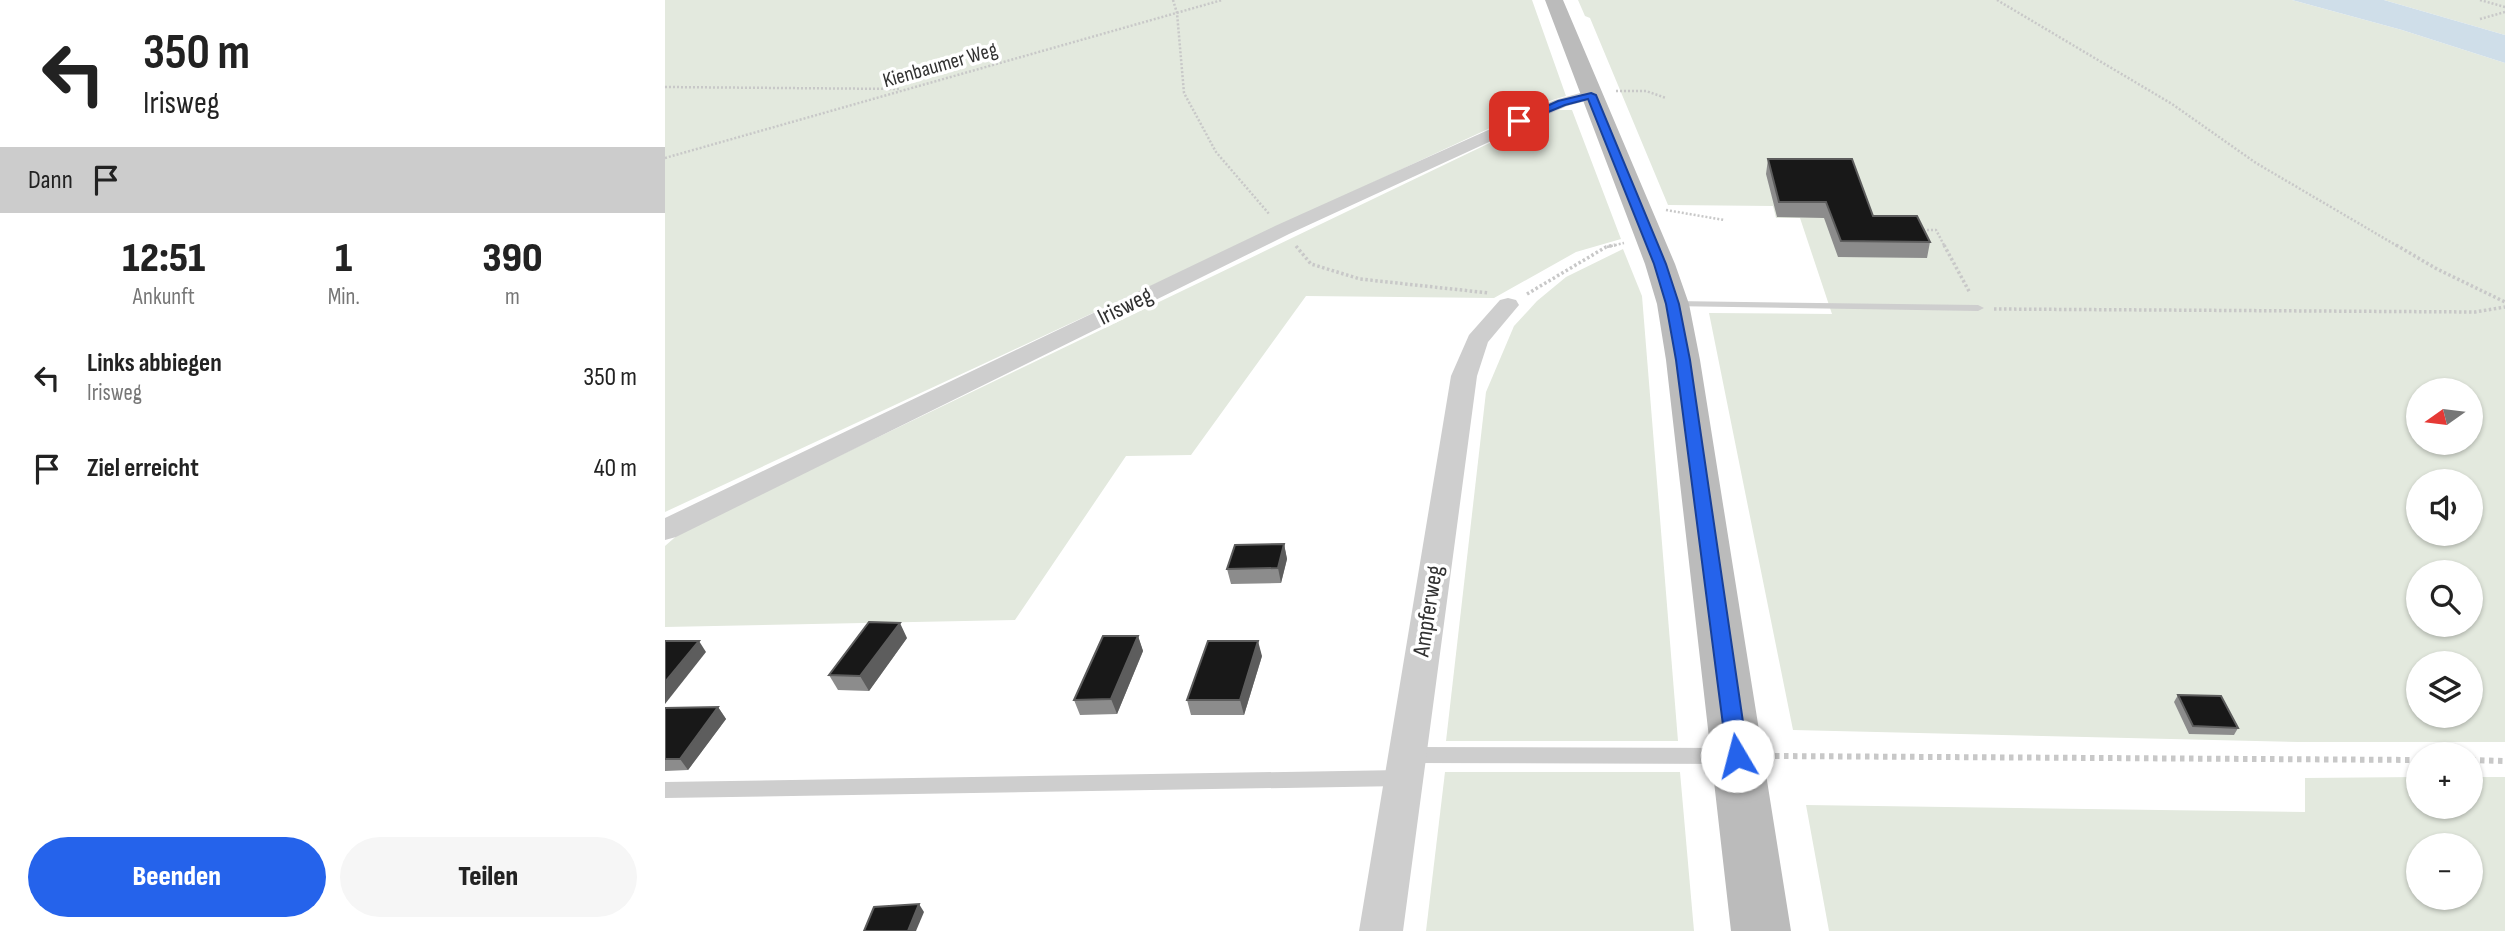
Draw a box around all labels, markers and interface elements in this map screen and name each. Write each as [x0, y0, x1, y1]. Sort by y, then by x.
text: 350 m [143, 24, 250, 83]
icon: left [28, 28, 119, 119]
street label: Kienbaumer Weg [880, 37, 1000, 93]
text: Irisweg [143, 84, 220, 123]
pin [1489, 91, 1549, 151]
icon: arrive [1500, 102, 1538, 140]
icon: arrive [87, 161, 125, 199]
text: Dann [28, 165, 73, 196]
text: 12:51 [122, 233, 205, 284]
text: 1 [335, 233, 352, 284]
text: 390 [482, 233, 543, 284]
street label: Irisweg [1093, 280, 1157, 332]
text: Ankunft [133, 283, 195, 311]
text: Min. [328, 283, 360, 311]
text: m [505, 283, 520, 311]
text: Links abbiegen [87, 348, 222, 379]
icon: left [28, 359, 66, 397]
text: 350 m [583, 362, 637, 393]
north arrow [2406, 378, 2483, 455]
map controls [2406, 378, 2483, 910]
text: Irisweg [87, 379, 142, 407]
icon: arrive [28, 450, 66, 488]
text: Ziel erreicht [87, 453, 199, 484]
text: 40 m [594, 453, 637, 484]
button: sound [2406, 469, 2483, 546]
button: search [2406, 560, 2483, 637]
street label: Ampferweg [1406, 563, 1450, 660]
button: layers [2406, 651, 2483, 728]
position arrow [1700, 719, 1774, 793]
button: + [2406, 742, 2483, 819]
button: − [2406, 833, 2483, 910]
button: Beenden [28, 837, 326, 917]
button: Teilen [340, 837, 637, 917]

